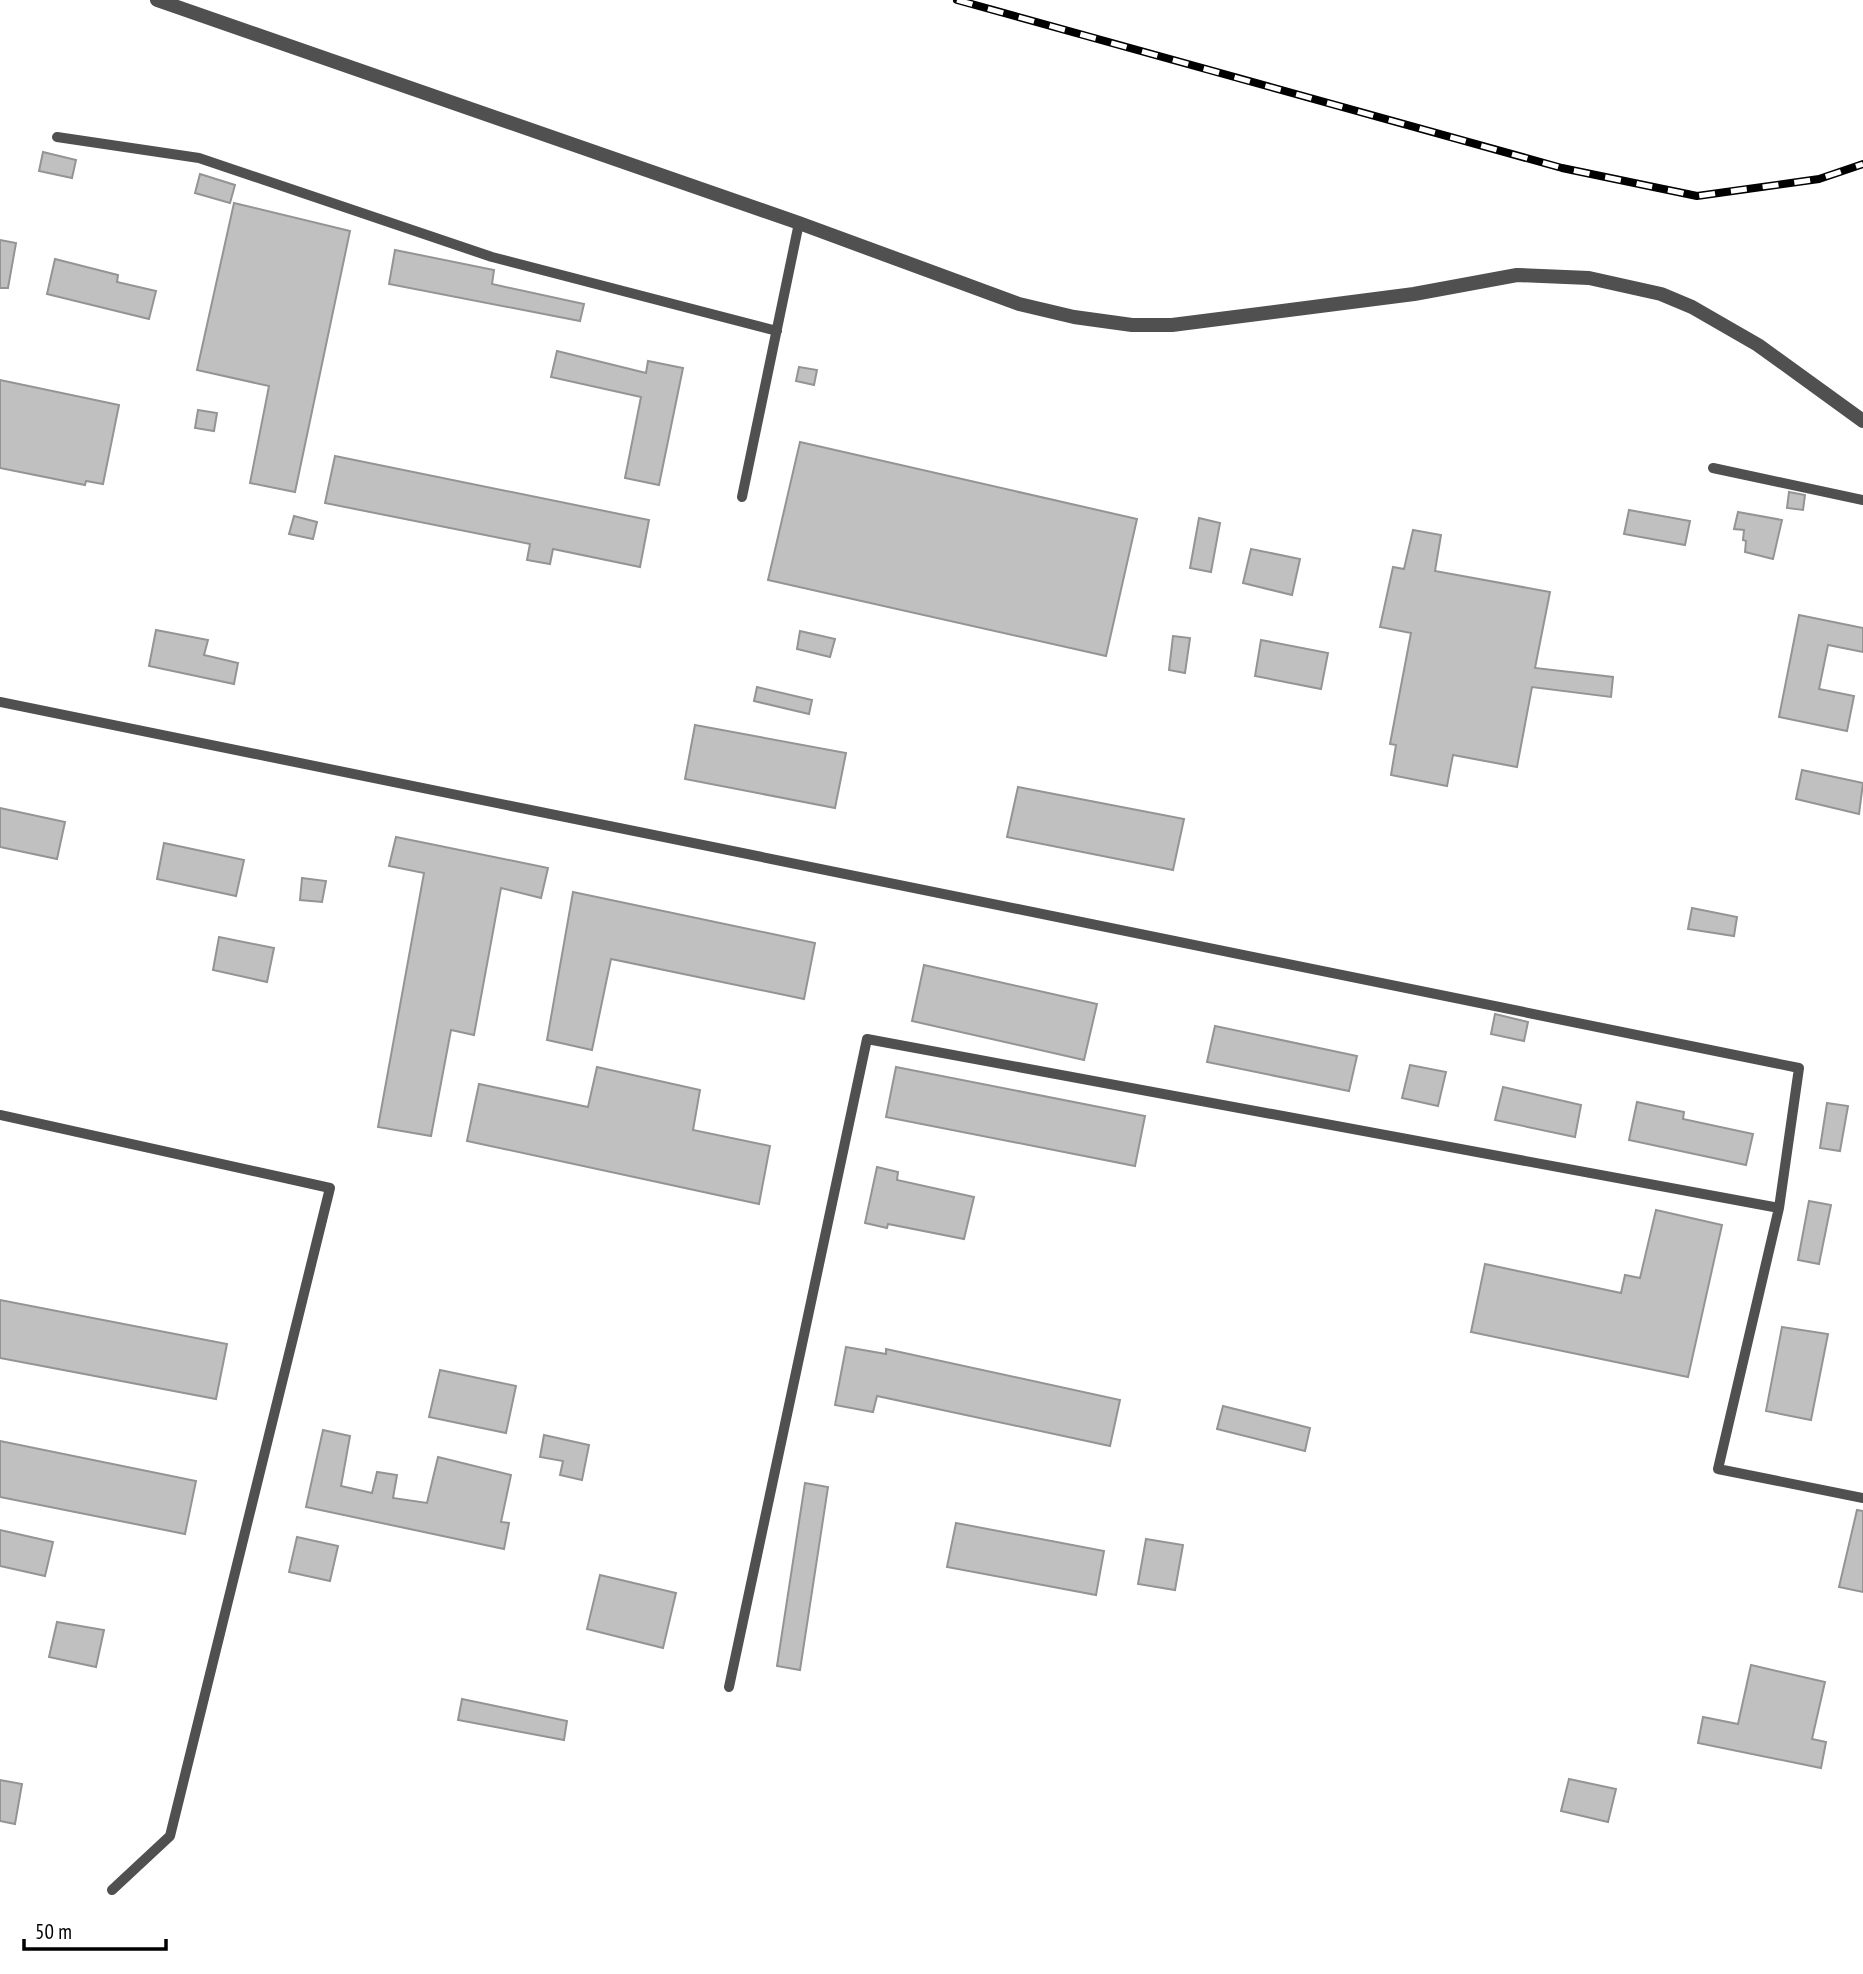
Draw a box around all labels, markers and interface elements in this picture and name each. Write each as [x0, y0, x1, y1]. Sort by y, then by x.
scale bar [24, 1908, 166, 1952]
text: 50 m [35, 1918, 72, 1945]

